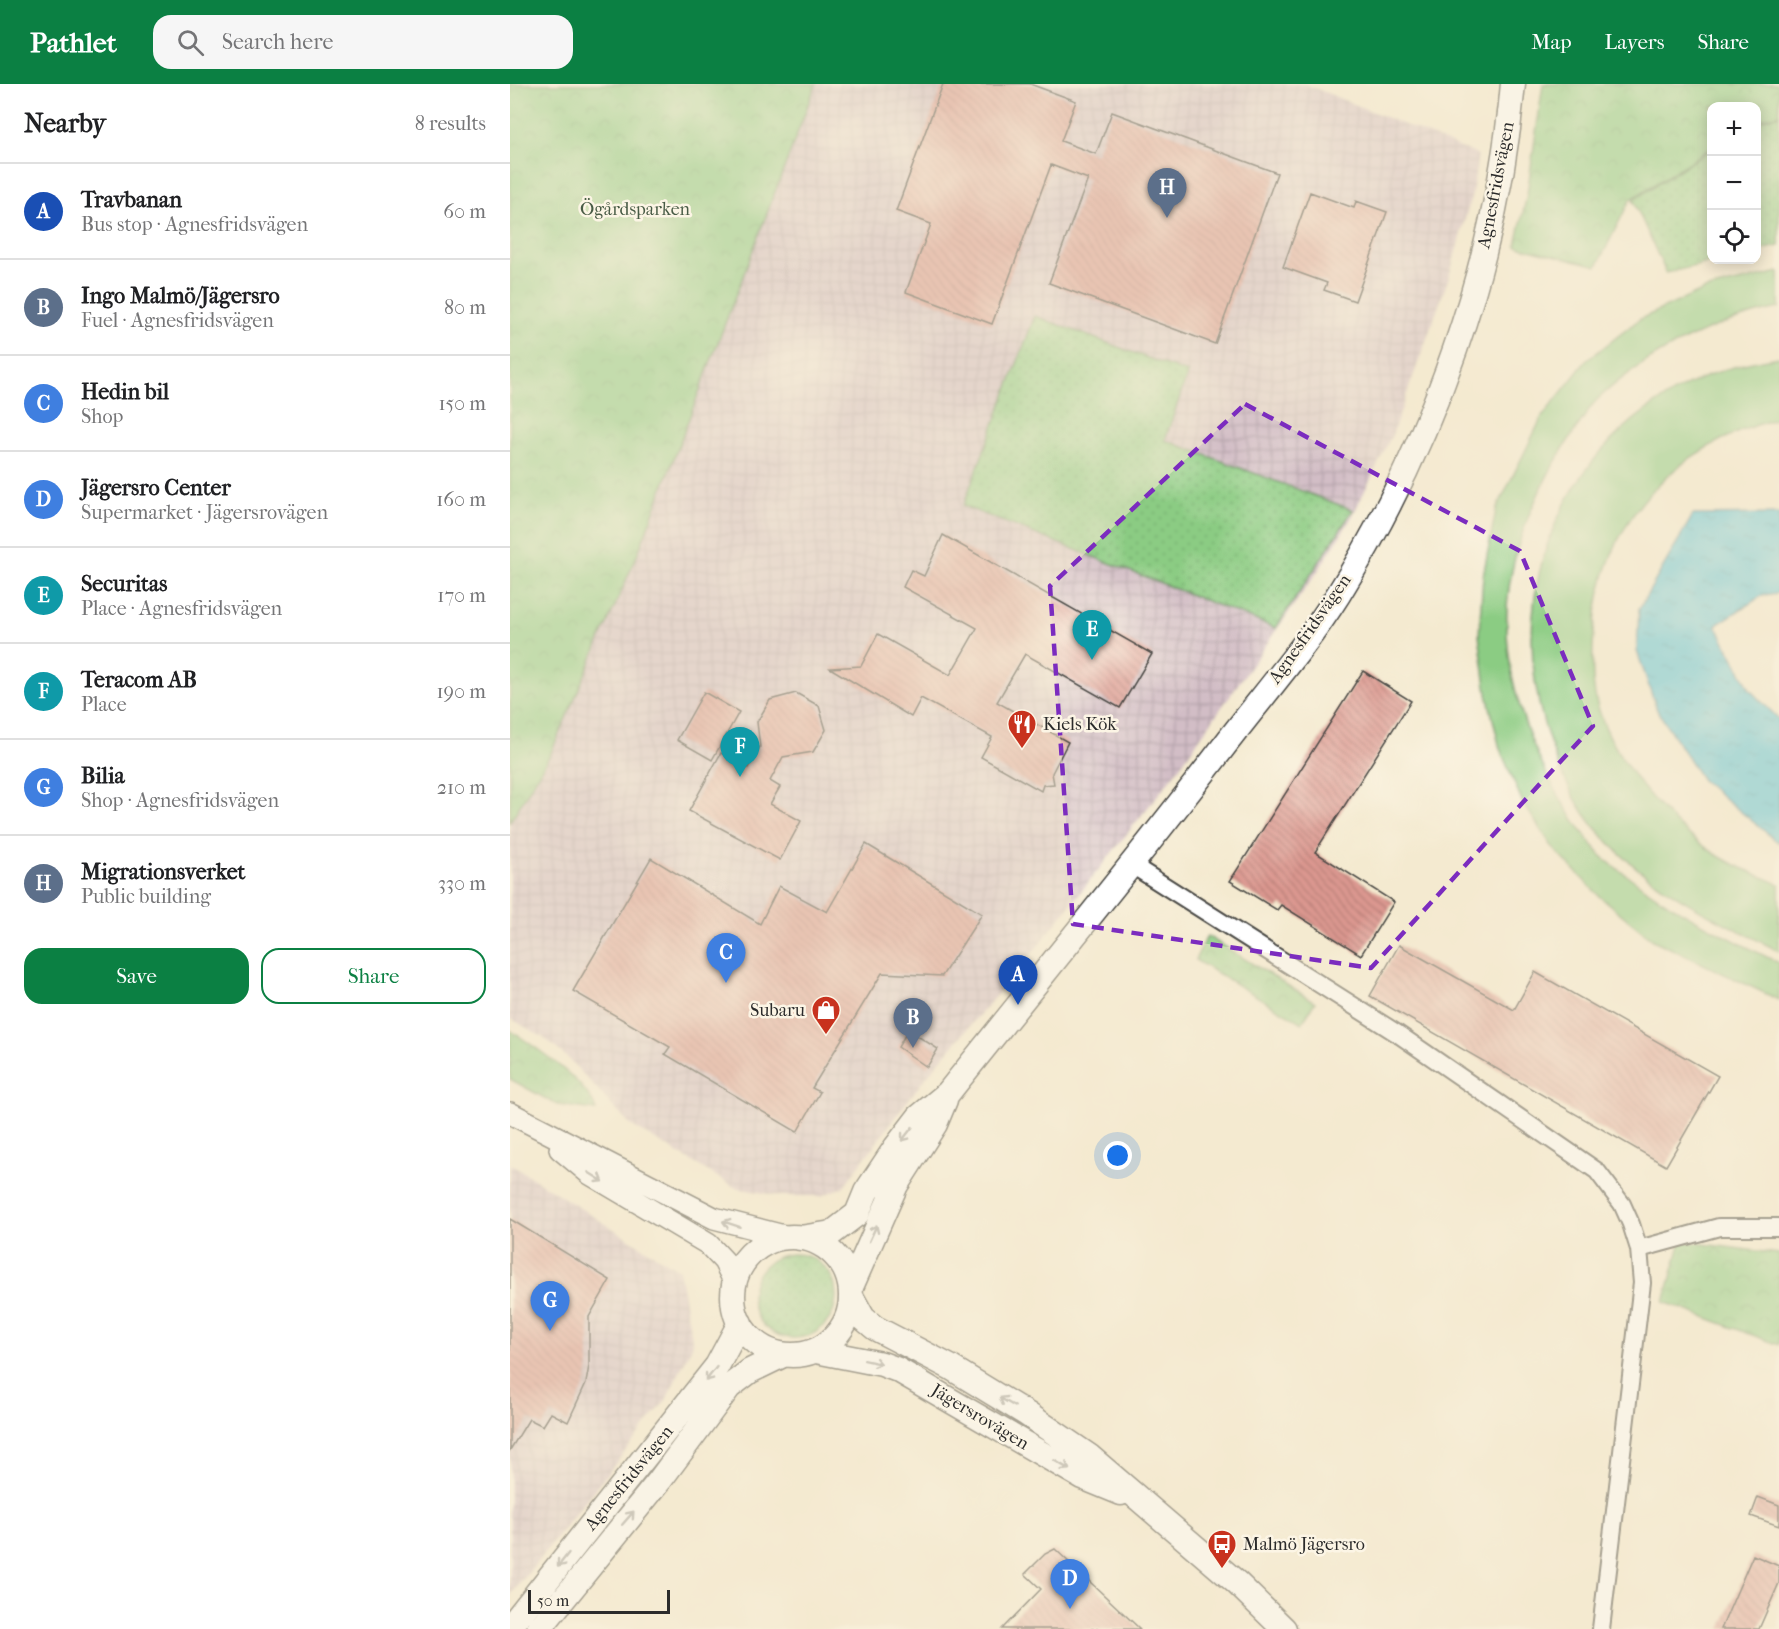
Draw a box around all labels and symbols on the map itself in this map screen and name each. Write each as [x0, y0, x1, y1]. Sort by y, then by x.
street label: Agnesfridsvägen [1473, 119, 1519, 251]
pin: H [1148, 168, 1186, 218]
park label: Ögårdsparken [580, 198, 691, 220]
street label: Agnesfridsvägen [1264, 570, 1356, 689]
pin: E [1072, 610, 1112, 660]
restaurant icon: Kiels Kök [1006, 708, 1038, 750]
place label: Kiels Kök [1043, 714, 1117, 735]
pin: F [720, 728, 760, 777]
pin: C [706, 934, 746, 983]
pin: A [998, 956, 1038, 1005]
shop icon: Subaru [810, 994, 842, 1036]
pin: B [894, 998, 932, 1048]
place label: Subaru [750, 1000, 805, 1021]
one-way arrow [900, 1125, 913, 1141]
your location [1103, 1141, 1132, 1170]
one-way arrow [587, 1172, 604, 1184]
one-way arrow [722, 1218, 741, 1229]
one-way arrow [868, 1225, 880, 1243]
pin: G [530, 1282, 570, 1331]
one-way arrow [863, 1357, 882, 1368]
one-way arrow [705, 1366, 718, 1382]
street label: Jägersrovägen [926, 1379, 1033, 1455]
one-way arrow [999, 1396, 1016, 1408]
street label: Agnesfridsvägen [580, 1421, 678, 1535]
one-way arrow [1053, 1460, 1070, 1472]
one-way arrow [621, 1511, 635, 1526]
bus stop icon: Malmö Jägersro [1206, 1528, 1238, 1570]
place label: Malmö Jägersro [1243, 1534, 1365, 1555]
one-way arrow [557, 1551, 570, 1567]
pin: D [1050, 1560, 1090, 1609]
scale bar [528, 1587, 670, 1614]

